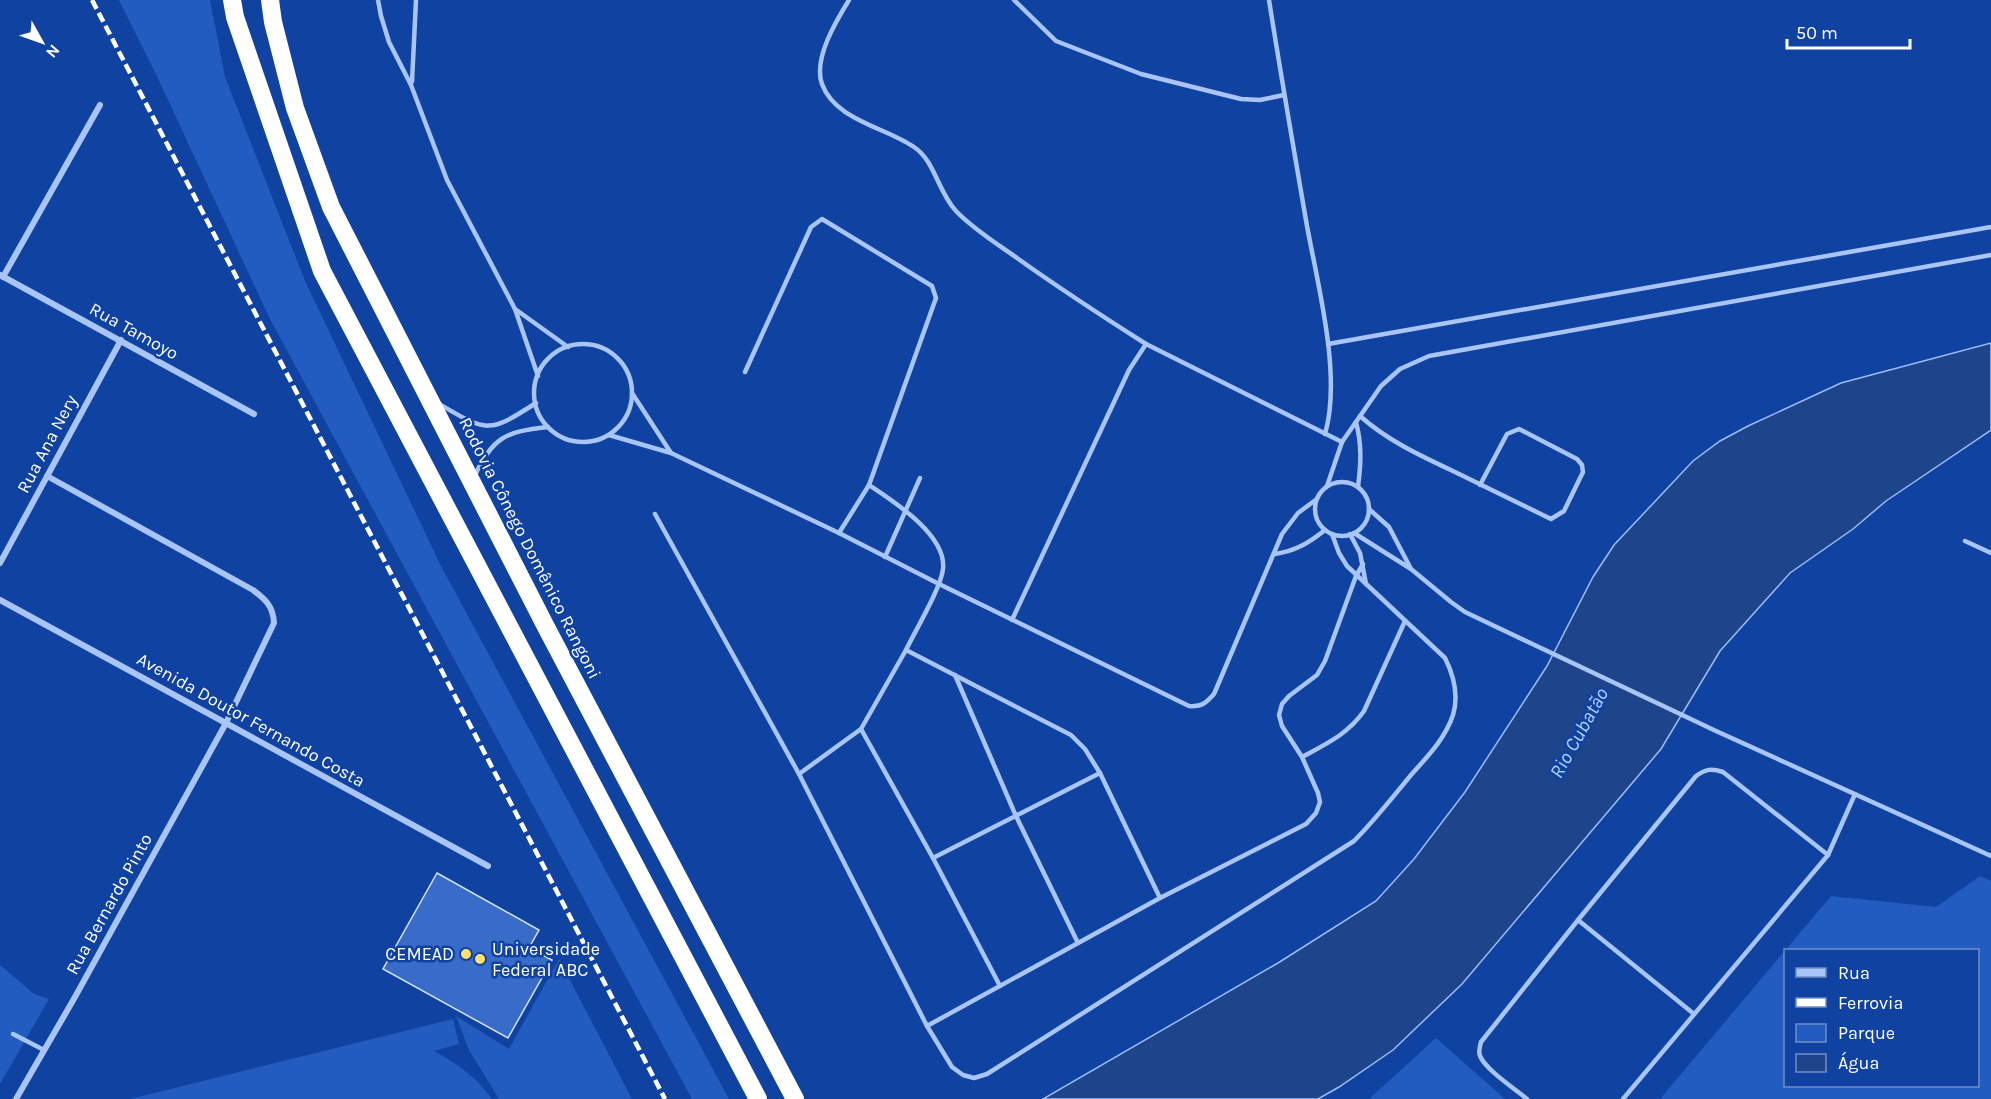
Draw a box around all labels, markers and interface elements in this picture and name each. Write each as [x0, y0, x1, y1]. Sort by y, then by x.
north arrow [12, 12, 72, 72]
scale bar [1787, 12, 1910, 50]
text: 50 m [1796, 22, 1838, 44]
text: N [42, 41, 64, 62]
street label: Rua Tamoyo [86, 298, 182, 364]
street label: Rua Ana Nery [12, 391, 82, 497]
street label: Rodovia Cônego Domênico Rangoni [454, 414, 606, 682]
street label: Avenida Doutor Fernando Costa [133, 648, 369, 792]
water label: Rio Cubatão [1545, 684, 1613, 782]
street label: Rua Bernardo Pinto [61, 830, 157, 978]
place label: Universidade Federal ABC [492, 938, 600, 981]
place label: CEMEAD [385, 943, 454, 965]
marker: CEMEAD [459, 947, 473, 961]
legend [1784, 949, 1979, 1087]
marker: Universidade Federal ABC [473, 952, 487, 966]
text: Rua [1838, 962, 1870, 984]
text: Ferrovia [1838, 992, 1903, 1014]
text: Parque [1838, 1022, 1895, 1044]
text: Água [1838, 1051, 1879, 1074]

